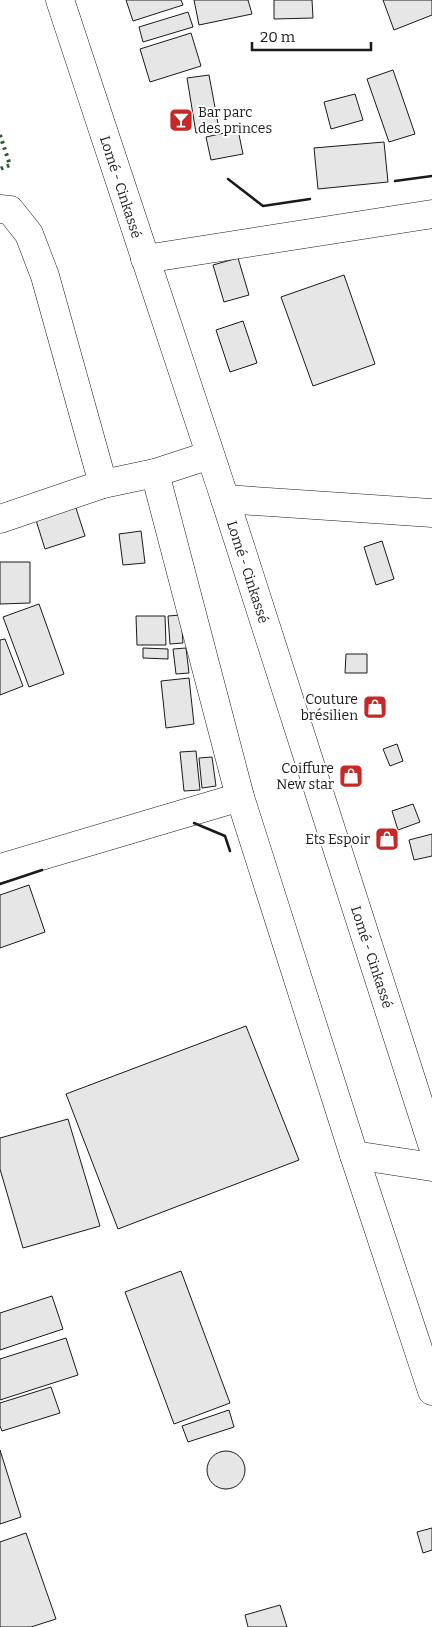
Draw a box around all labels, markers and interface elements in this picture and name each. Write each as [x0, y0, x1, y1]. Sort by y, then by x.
scale bar [252, 20, 371, 52]
text: 20 m [260, 28, 296, 46]
place label: Bar parc des princes [198, 104, 272, 137]
bar icon: Bar parc des princes [168, 107, 194, 133]
street label: Lomé - Cinkassé [96, 134, 145, 240]
street label: Lomé - Cinkassé [223, 519, 272, 625]
place label: Couture brésilien [301, 691, 358, 724]
shop icon: Couture brésilien [362, 694, 388, 720]
place label: Coiffure New star [276, 760, 334, 793]
shop icon: Coiffure New star [338, 763, 364, 789]
shop icon: Ets Espoir [374, 826, 400, 852]
place label: Ets Espoir [305, 831, 370, 848]
street label: Lomé - Cinkassé [347, 904, 396, 1010]

